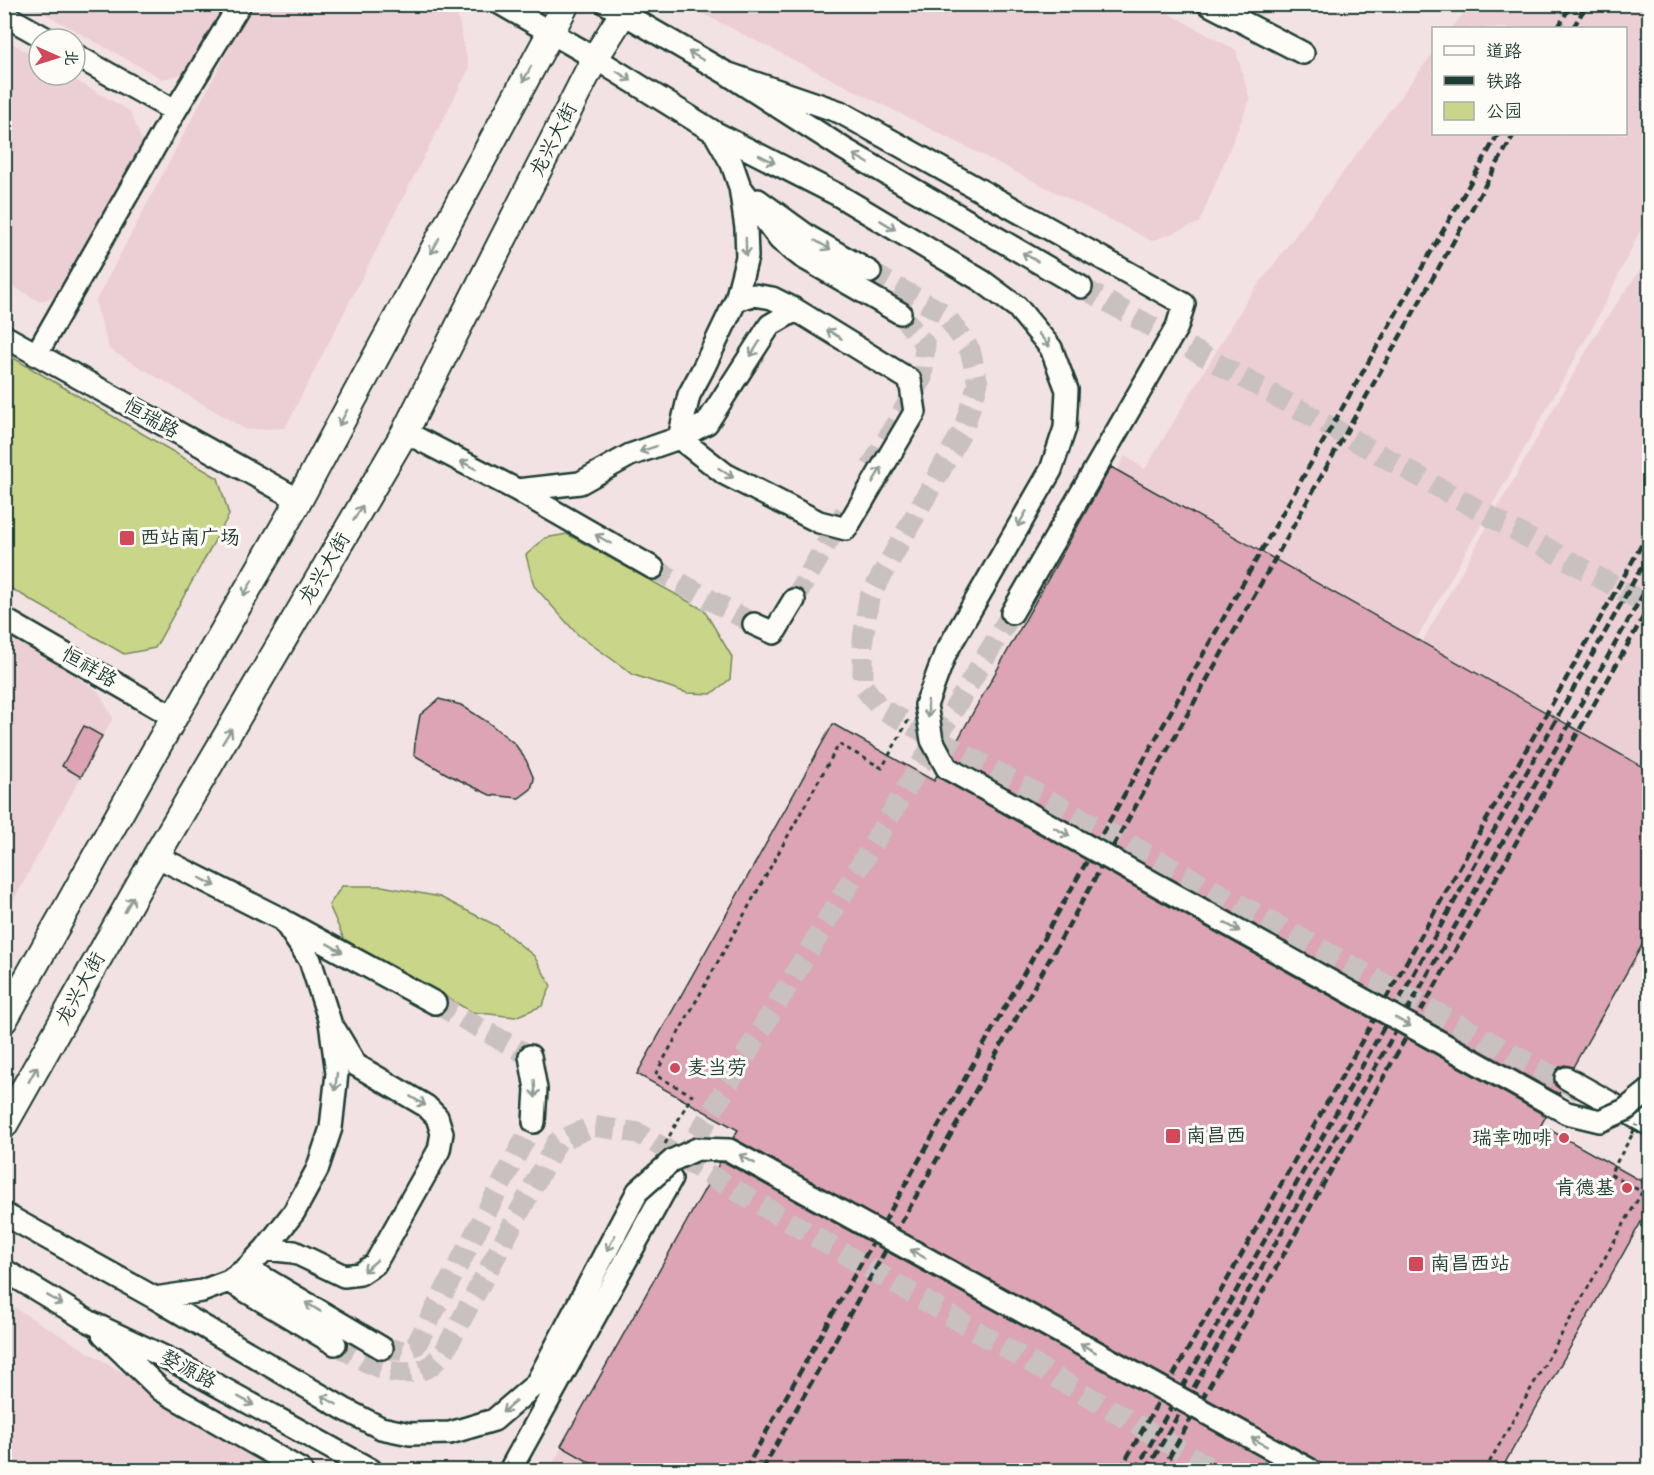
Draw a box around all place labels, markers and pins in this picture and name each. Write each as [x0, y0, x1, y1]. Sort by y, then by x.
place label: 西站南广场 [140, 525, 240, 552]
marker: 西站南广场 [118, 529, 136, 547]
place label: 麦当劳 [687, 1055, 747, 1082]
marker: 麦当劳 [668, 1061, 682, 1075]
place label: 南昌西 [1186, 1123, 1246, 1150]
place label: 瑞幸咖啡 [1472, 1125, 1552, 1152]
marker: 南昌西 [1164, 1127, 1182, 1145]
marker: 瑞幸咖啡 [1557, 1131, 1571, 1145]
place label: 肯德基 [1555, 1175, 1615, 1202]
marker: 肯德基 [1620, 1181, 1634, 1195]
place label: 南昌西站 [1430, 1251, 1510, 1278]
marker: 南昌西站 [1407, 1255, 1425, 1273]

